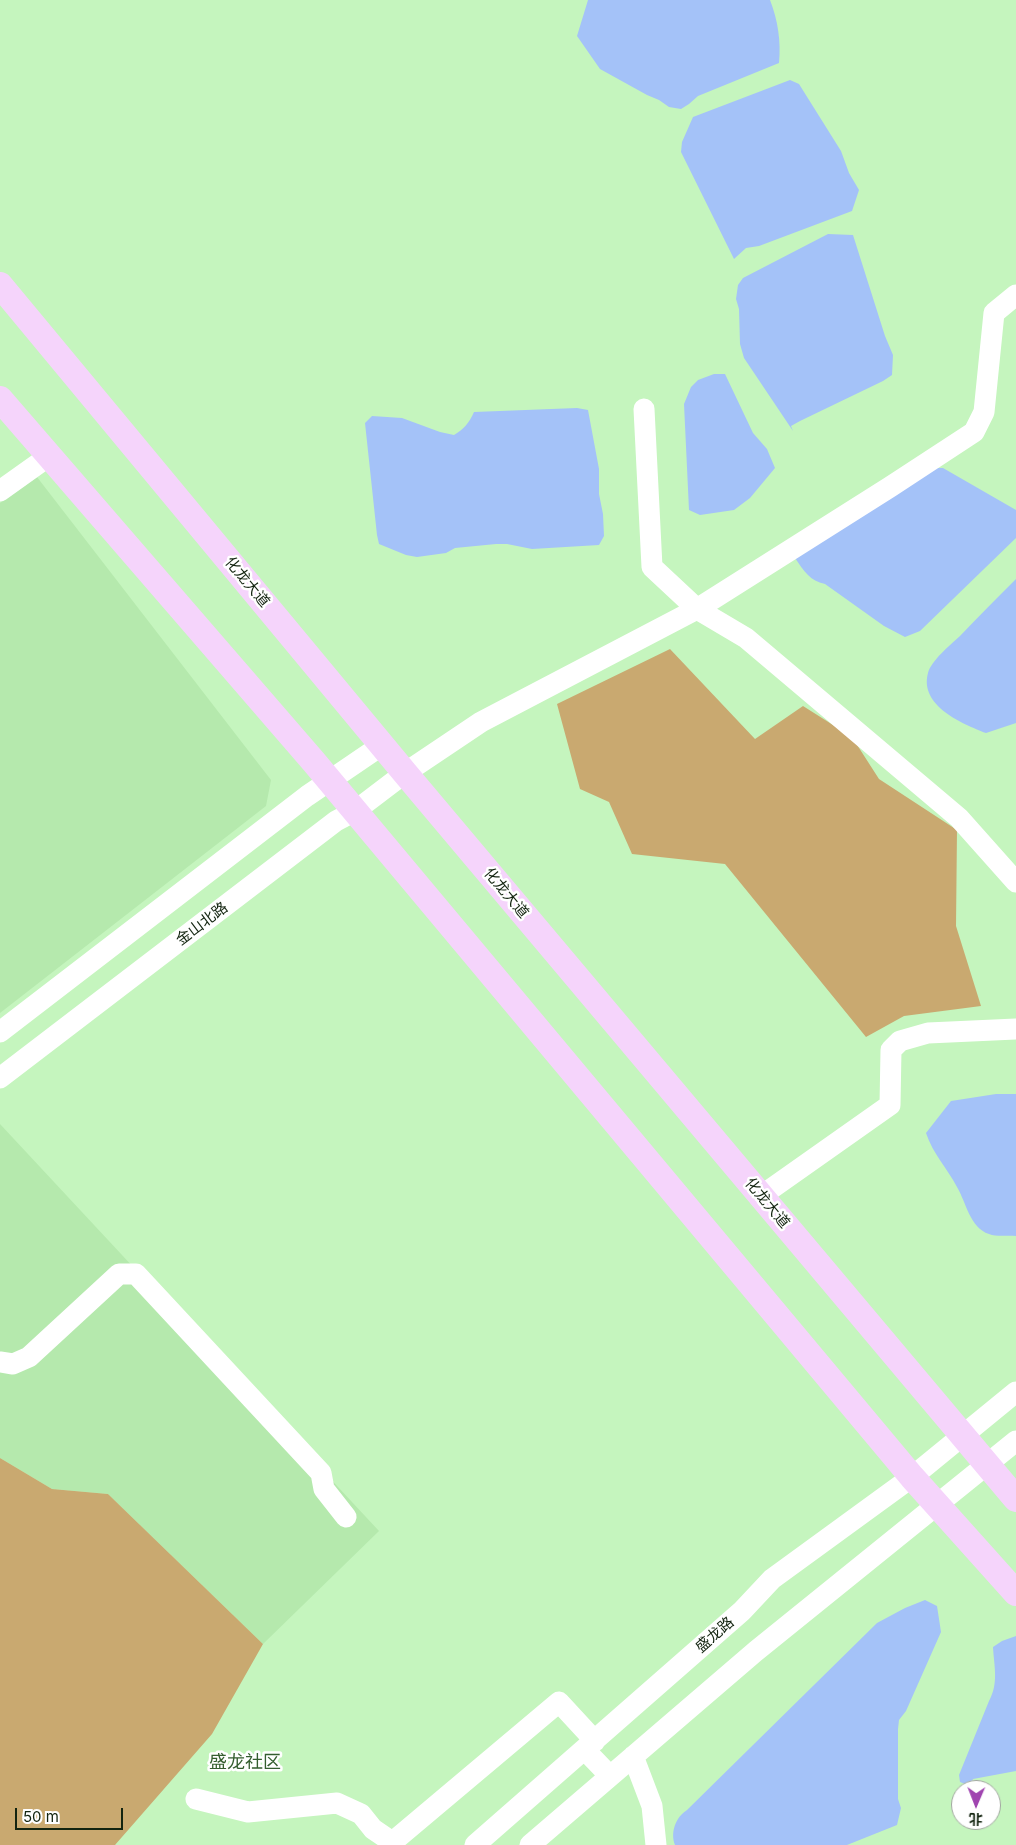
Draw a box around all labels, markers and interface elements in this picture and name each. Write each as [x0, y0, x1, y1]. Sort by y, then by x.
street label: 化龙大道 [221, 553, 273, 611]
street label: 化龙大道 [480, 864, 532, 922]
street label: 金山北路 [173, 899, 231, 949]
street label: 化龙大道 [741, 1174, 793, 1232]
street label: 盛龙路 [692, 1613, 738, 1657]
district label: 盛龙社区 [209, 1752, 281, 1774]
north arrow [951, 1780, 1001, 1830]
scale bar [18, 1798, 125, 1830]
text: 50 m [23, 1807, 59, 1826]
text: 北 [969, 1811, 983, 1828]

